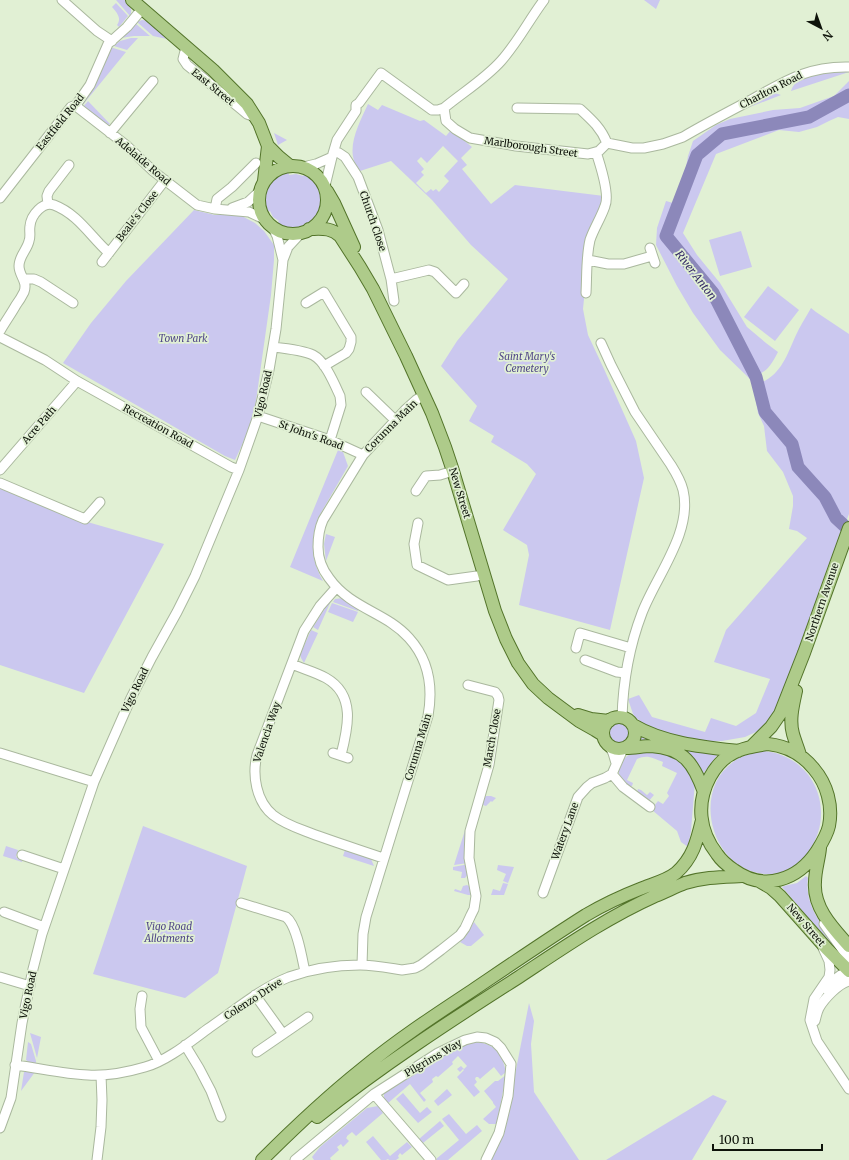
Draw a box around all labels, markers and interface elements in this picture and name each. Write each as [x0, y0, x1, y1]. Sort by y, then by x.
north arrow [801, 8, 841, 48]
text: N [819, 27, 835, 44]
street label: East Street [189, 66, 237, 108]
street label: Charlton Road [738, 69, 804, 111]
street label: Eastfield Road [33, 91, 87, 153]
street label: Adelaide Road [112, 134, 173, 188]
street label: Marlborough Street [483, 134, 579, 160]
street label: Beale's Close [113, 188, 161, 244]
street label: Church Close [357, 189, 389, 253]
water label: River Anton [672, 248, 720, 303]
park label: Town Park [158, 332, 208, 345]
park label: Saint Mary's Cemetery [499, 350, 555, 375]
street label: Vigo Road [251, 369, 275, 420]
street label: Corunna Main [362, 397, 420, 455]
street label: Recreation Road [121, 401, 195, 451]
street label: Acre Path [18, 403, 59, 447]
street label: St John's Road [277, 417, 345, 453]
street label: New Street [446, 466, 474, 520]
street label: Northern Avenue [802, 561, 842, 643]
street label: Vigo Road [118, 666, 151, 715]
street label: Valencia Way [250, 700, 283, 765]
street label: March Close [480, 708, 504, 768]
street label: Corunna Main [402, 712, 434, 782]
street label: Watery Lane [548, 800, 581, 863]
street label: New Street [784, 901, 828, 949]
park label: Vigo Road Allotments [143, 920, 194, 945]
street label: Vigo Road [16, 970, 39, 1021]
street label: Colenzo Drive [222, 975, 284, 1023]
street label: Pilgrims Way [402, 1036, 464, 1080]
scale bar [713, 1126, 822, 1152]
text: 100 m [719, 1132, 754, 1147]

